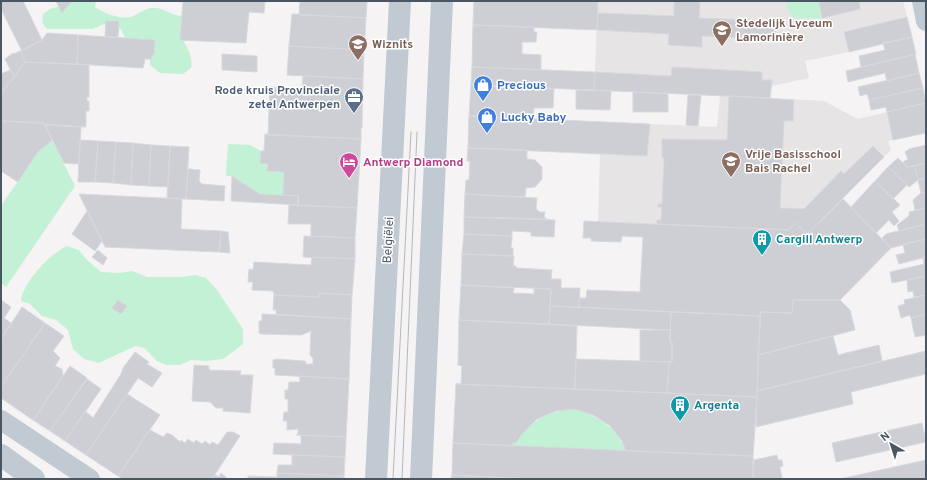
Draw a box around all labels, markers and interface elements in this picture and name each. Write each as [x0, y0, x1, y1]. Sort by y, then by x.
place label: Stedelijk Lyceum Lamorinière [736, 16, 833, 46]
school or university icon: Stedelijk Lyceum Lamorinière [711, 19, 733, 47]
school or university icon: Wiznits [347, 33, 369, 61]
place label: Wiznits [372, 37, 413, 53]
shop icon: Precious [472, 74, 494, 102]
place label: Precious [497, 78, 546, 94]
place label: Rode kruis Provinciale zetel Antwerpen [214, 83, 340, 113]
office icon: Rode kruis Provinciale zetel Antwerpen [343, 86, 365, 114]
shop icon: Lucky Baby [476, 106, 498, 134]
place label: Lucky Baby [501, 110, 566, 126]
place label: Vrije Basisschool Bais Rachel [745, 147, 841, 177]
school or university icon: Vrije Basisschool Bais Rachel [720, 150, 742, 178]
hotel icon: Antwerp Diamond [338, 151, 360, 179]
place label: Antwerp Diamond [363, 155, 463, 171]
street label: Belgiëlei [380, 216, 398, 264]
building icon: Cargill Antwerp [751, 228, 773, 256]
place label: Cargill Antwerp [776, 232, 862, 248]
building icon: Argenta [669, 394, 691, 422]
place label: Argenta [694, 398, 739, 414]
north arrow [871, 424, 911, 464]
text: N [878, 429, 893, 445]

